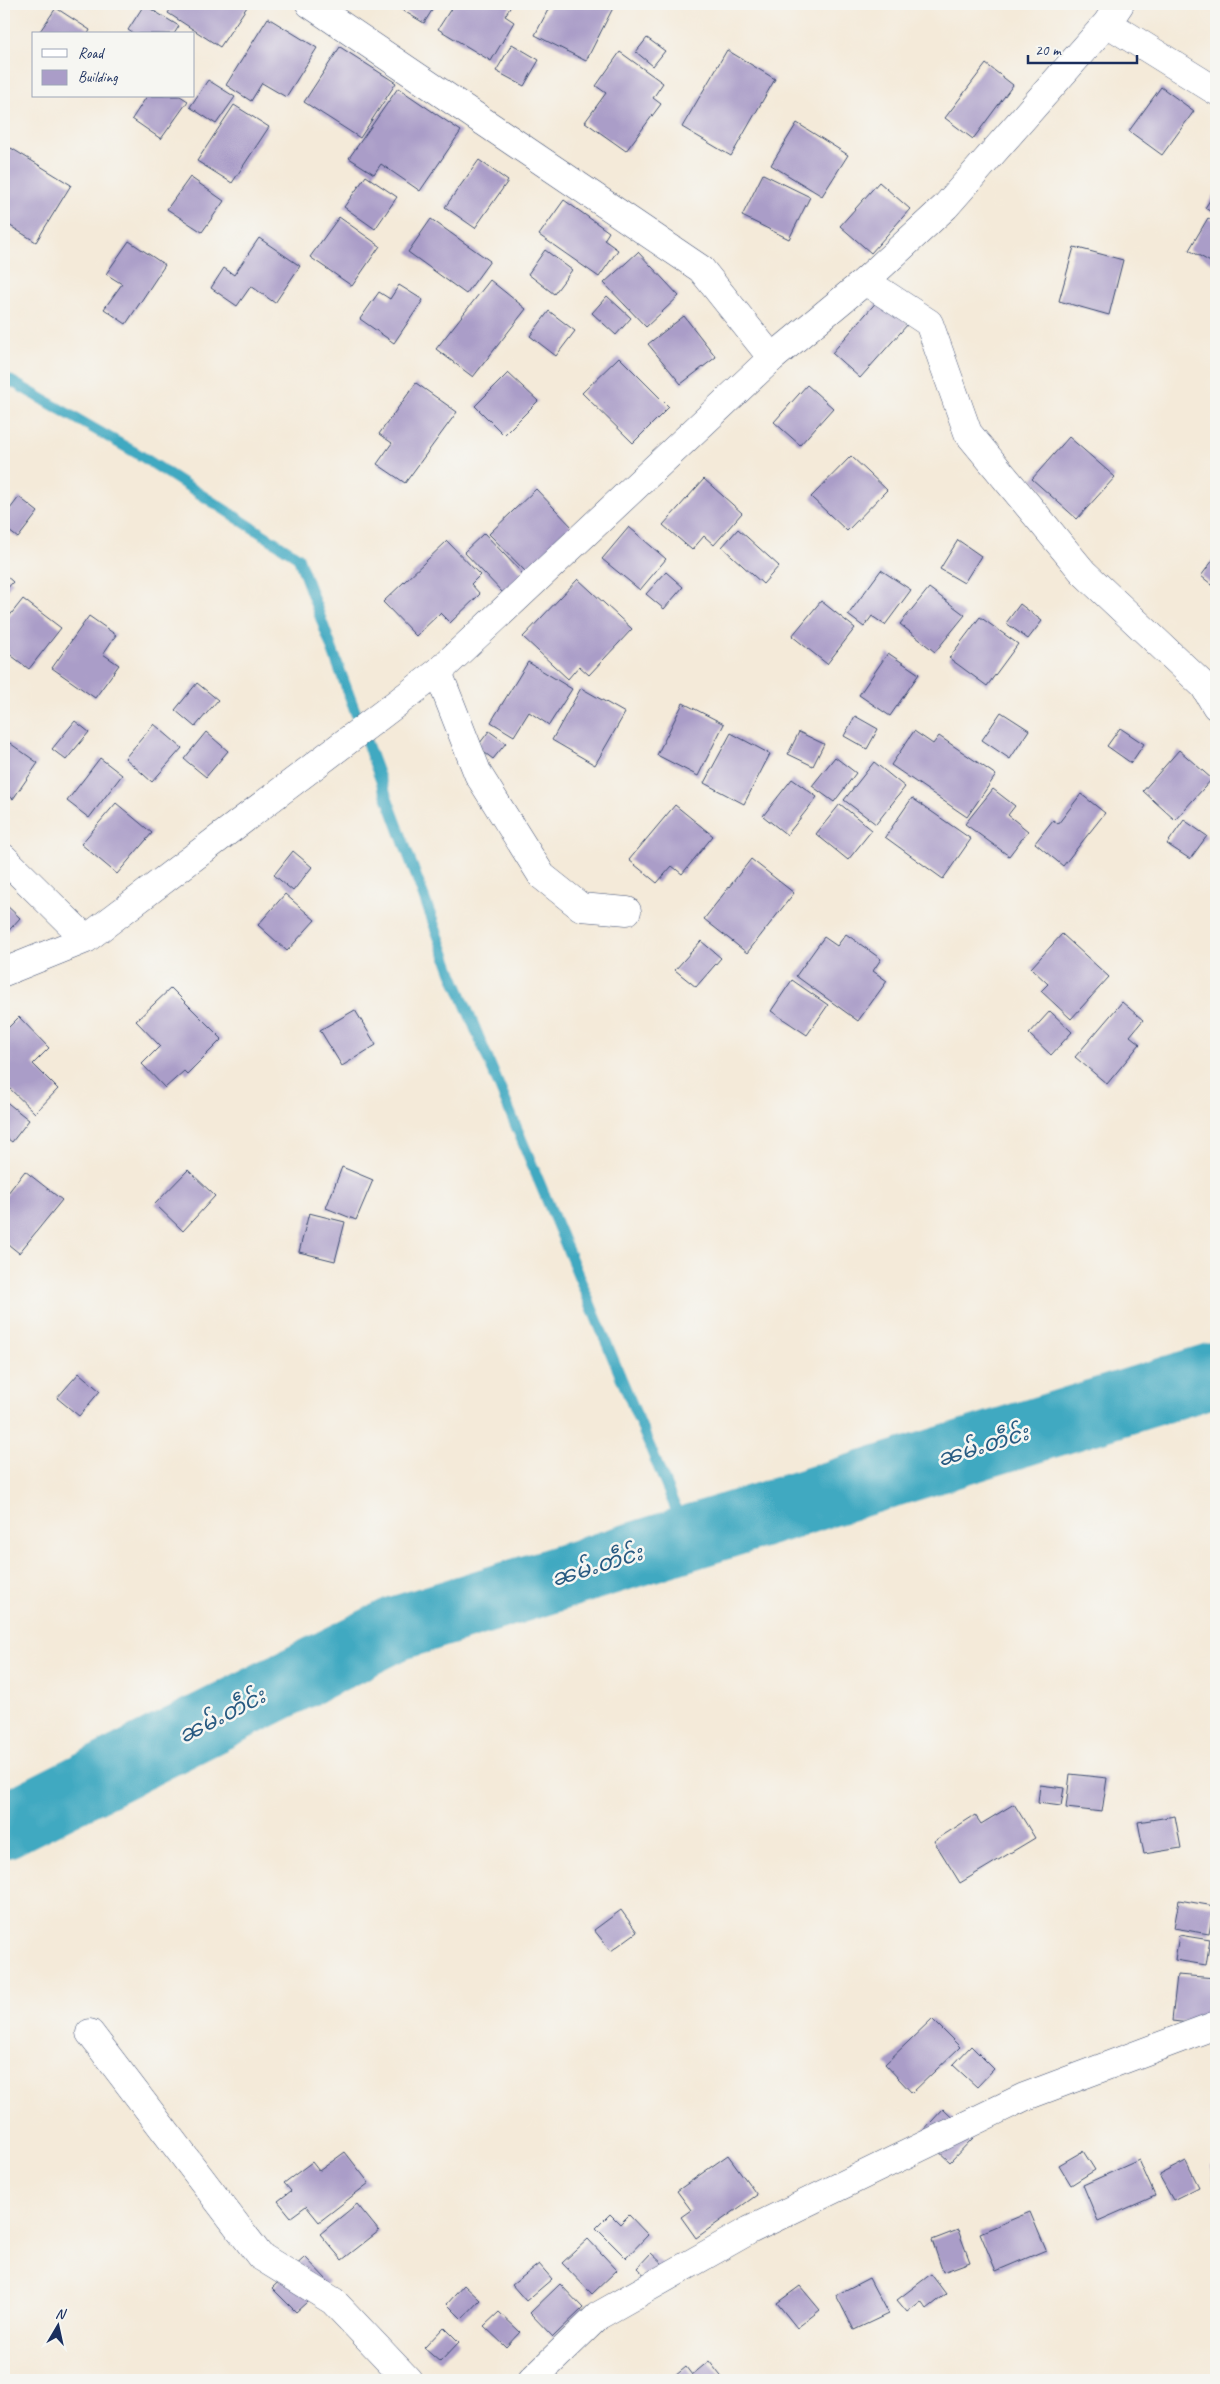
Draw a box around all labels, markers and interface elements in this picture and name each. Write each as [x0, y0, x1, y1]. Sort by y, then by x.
legend [32, 32, 195, 98]
scale bar [1028, 32, 1136, 64]
text: 20 m [1035, 41, 1062, 60]
text: Road [78, 44, 105, 63]
text: Building [78, 68, 118, 87]
water label: ၼမ်ႉတဵင်း [933, 1417, 1033, 1473]
water label: ၼမ်ႉတဵင်း [547, 1537, 647, 1593]
water label: ၼမ်ႉတဵင်း [173, 1680, 271, 1750]
north arrow [32, 2302, 82, 2352]
text: N [54, 2305, 68, 2323]

